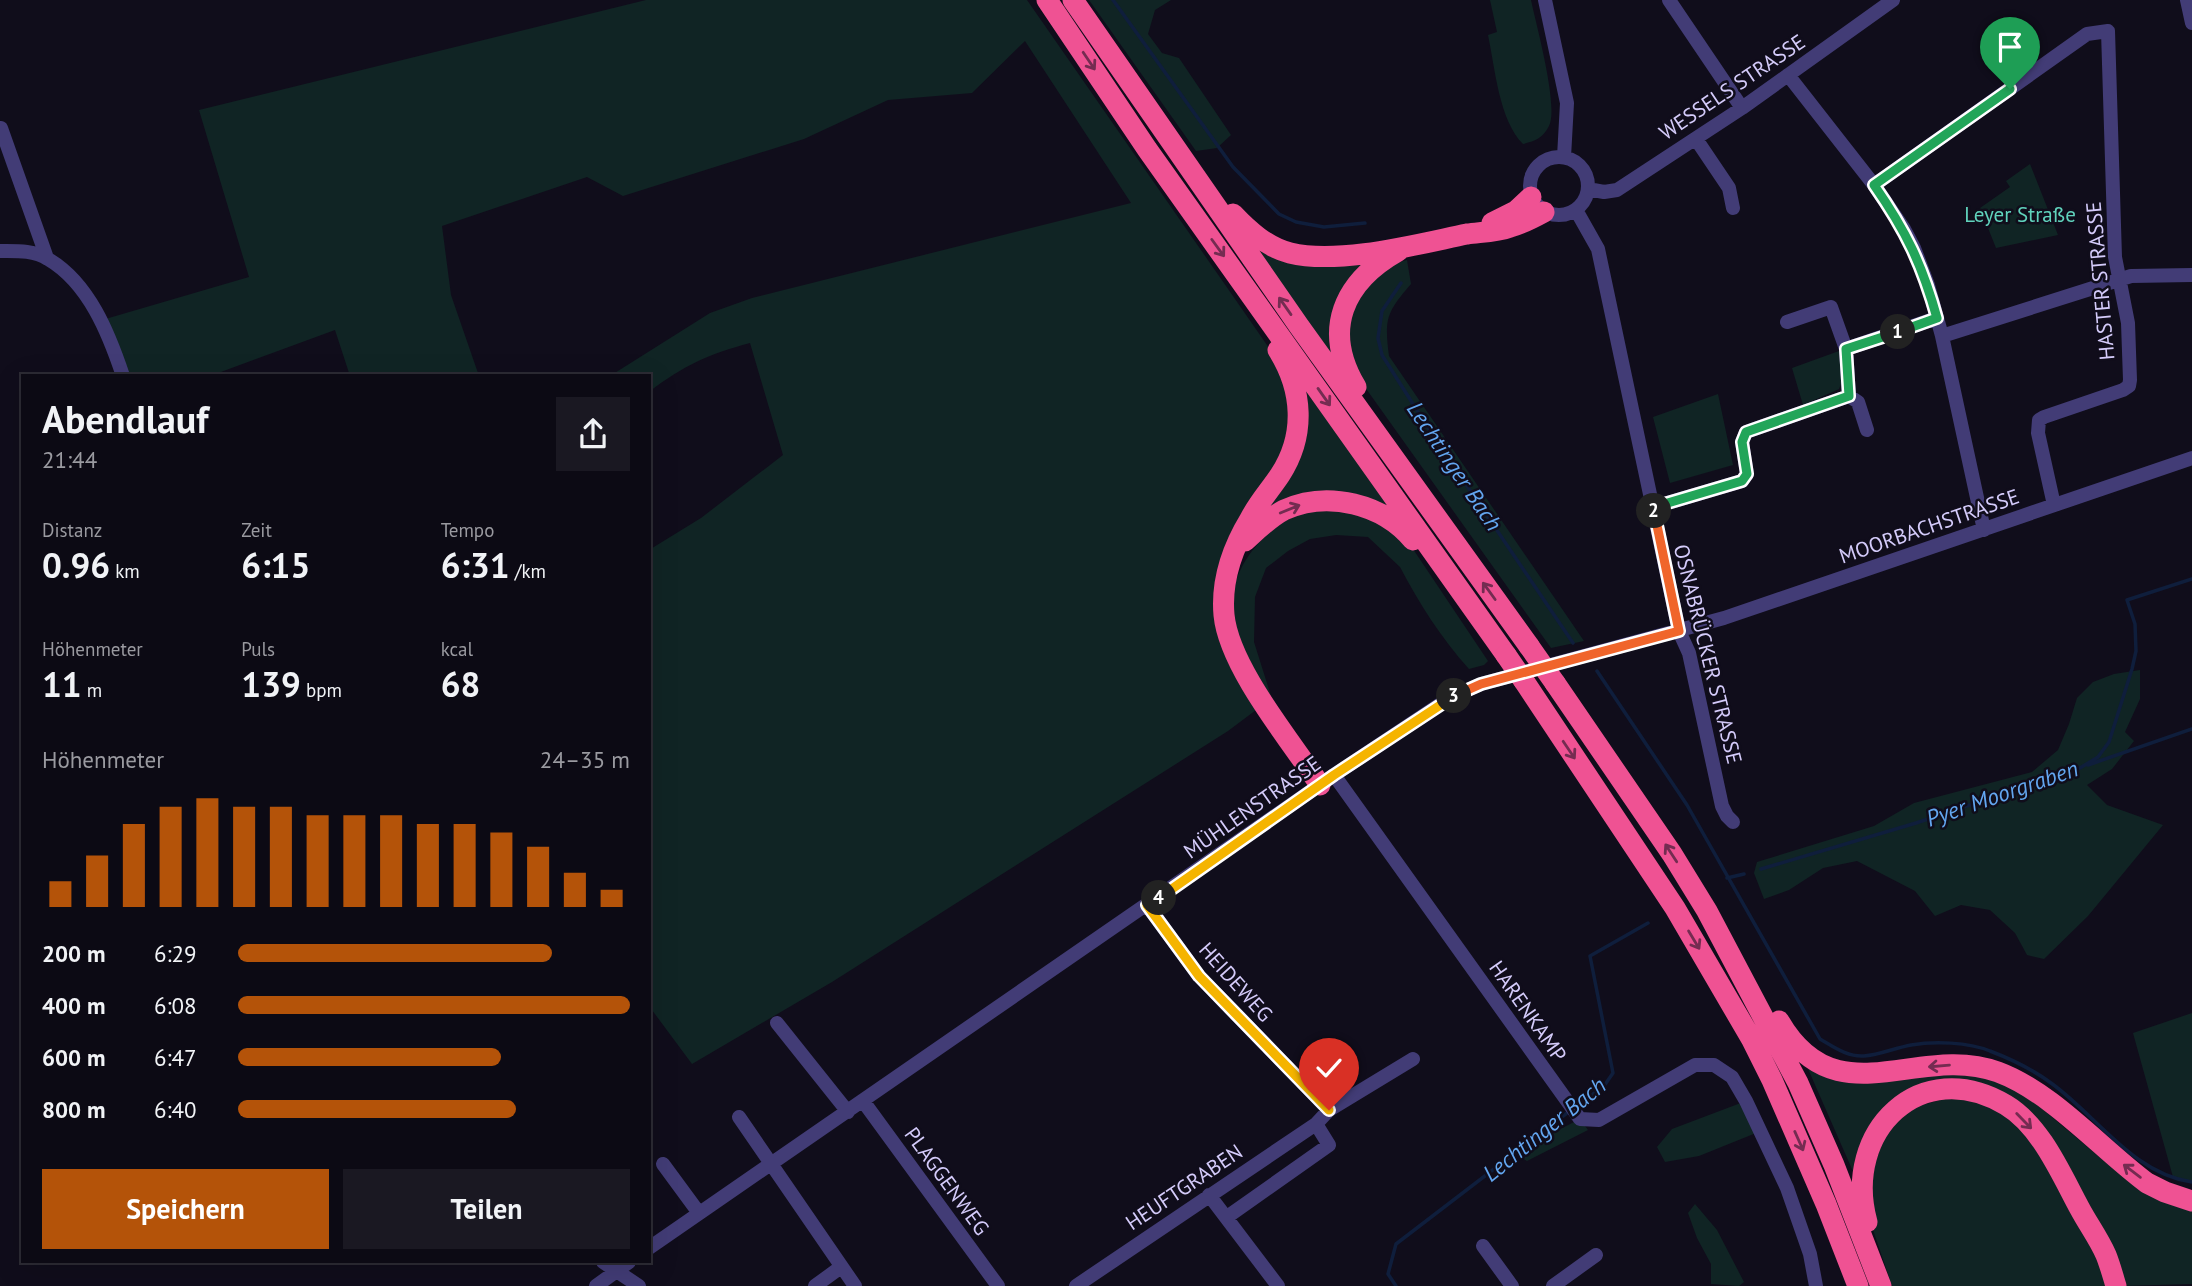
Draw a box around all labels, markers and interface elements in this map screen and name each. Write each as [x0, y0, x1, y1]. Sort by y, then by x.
pin [1980, 17, 2040, 89]
street label: WESSELS STRASSE [1654, 28, 1810, 146]
icon: arrive [1991, 28, 2029, 66]
one-way arrow [1082, 51, 1096, 71]
park label: Leyer Straße [1964, 201, 2076, 228]
street label: HASTER STRASSE [2080, 201, 2120, 361]
one-way arrow [1211, 238, 1225, 257]
one-way arrow [1278, 297, 1292, 316]
pin: 1 [1881, 314, 1916, 350]
text: 1 [1892, 319, 1903, 343]
one-way arrow [1317, 387, 1331, 406]
text: Abendlauf [42, 394, 209, 443]
water label: Lechtinger Bach [1401, 396, 1509, 536]
button: share [556, 397, 630, 471]
text: 21:44 [42, 445, 97, 474]
street label: MOORBACHSTRASSE [1835, 483, 2023, 569]
pin: 2 [1636, 494, 1672, 528]
text: 2 [1648, 498, 1659, 522]
one-way arrow [1279, 502, 1301, 515]
text: Distanz [42, 518, 102, 542]
text: Zeit [241, 518, 272, 542]
text: Tempo [441, 518, 494, 542]
text: 0.96 [42, 542, 110, 588]
text: 6:15 [241, 542, 310, 588]
text: 6:31 [441, 542, 510, 588]
street label: OSNABRÜCKER STRASSE [1668, 542, 1748, 766]
text: km [110, 559, 140, 583]
text: /km [510, 559, 546, 583]
one-way arrow [1482, 582, 1497, 601]
text: Höhenmeter [42, 637, 143, 661]
text: Puls [241, 637, 275, 661]
text: kcal [441, 637, 473, 661]
text: 11 [42, 661, 82, 707]
text: 139 [241, 661, 301, 707]
text: 68 [441, 661, 480, 707]
text: m [82, 678, 102, 702]
text: bpm [301, 678, 342, 702]
pin: 3 [1436, 678, 1472, 714]
text: 3 [1448, 683, 1459, 707]
one-way arrow [1562, 739, 1576, 759]
text: Höhenmeter [42, 745, 164, 774]
text: 24–35 m [540, 745, 630, 774]
street label: MÜHLENSTRASSE [1178, 750, 1326, 864]
water label: Pyer Moorgraben [1922, 753, 2082, 833]
one-way arrow [1664, 843, 1678, 863]
pin: 4 [1142, 880, 1176, 916]
text: 4 [1153, 885, 1164, 909]
one-way arrow [1687, 929, 1701, 949]
street label: HEIDEWEG [1193, 937, 1279, 1027]
text: 200 m [42, 939, 105, 968]
text: 6:29 [154, 939, 197, 968]
street label: HARENKAMP [1483, 955, 1573, 1067]
text: 400 m [42, 991, 105, 1020]
text: 6:08 [154, 991, 197, 1020]
pin [1299, 1038, 1359, 1110]
text: 600 m [42, 1043, 105, 1072]
text: 6:47 [154, 1043, 197, 1072]
icon: check [1310, 1049, 1348, 1087]
one-way arrow [1928, 1060, 1951, 1073]
water label: Lechtinger Bach [1477, 1071, 1611, 1187]
text: 800 m [42, 1095, 105, 1124]
text: 6:40 [154, 1095, 197, 1124]
one-way arrow [2015, 1112, 2032, 1129]
street label: PLAGGENWEG [899, 1122, 995, 1240]
one-way arrow [1793, 1130, 1806, 1151]
street label: HEUFTGRABEN [1120, 1138, 1248, 1236]
one-way arrow [2122, 1164, 2141, 1179]
button: Speichern [42, 1169, 329, 1249]
button: Teilen [343, 1169, 630, 1249]

